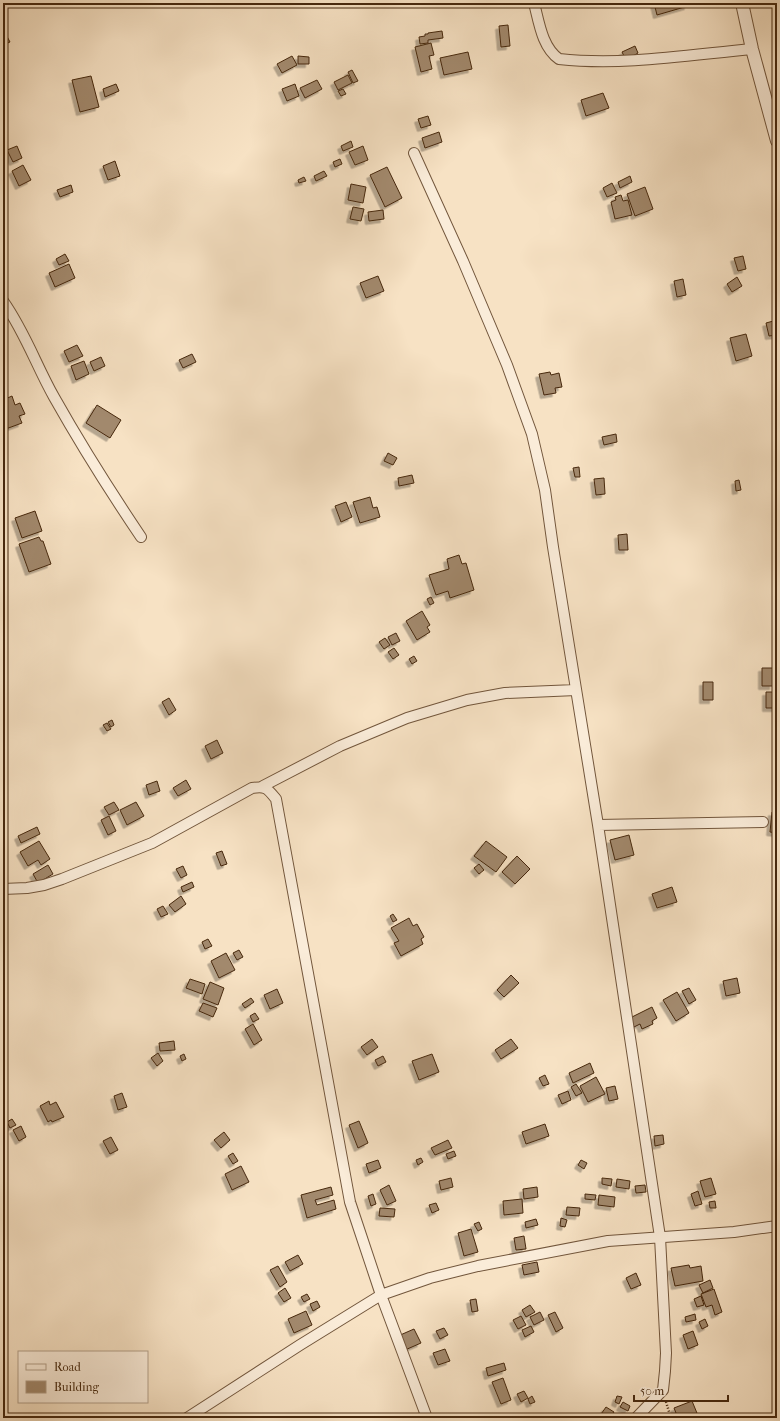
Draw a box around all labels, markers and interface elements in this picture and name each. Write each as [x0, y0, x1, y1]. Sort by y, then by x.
legend [18, 1351, 148, 1403]
text: Road [54, 1360, 81, 1374]
scale bar [634, 1377, 728, 1403]
text: Building [54, 1380, 99, 1394]
text: 50 m [640, 1384, 664, 1398]

